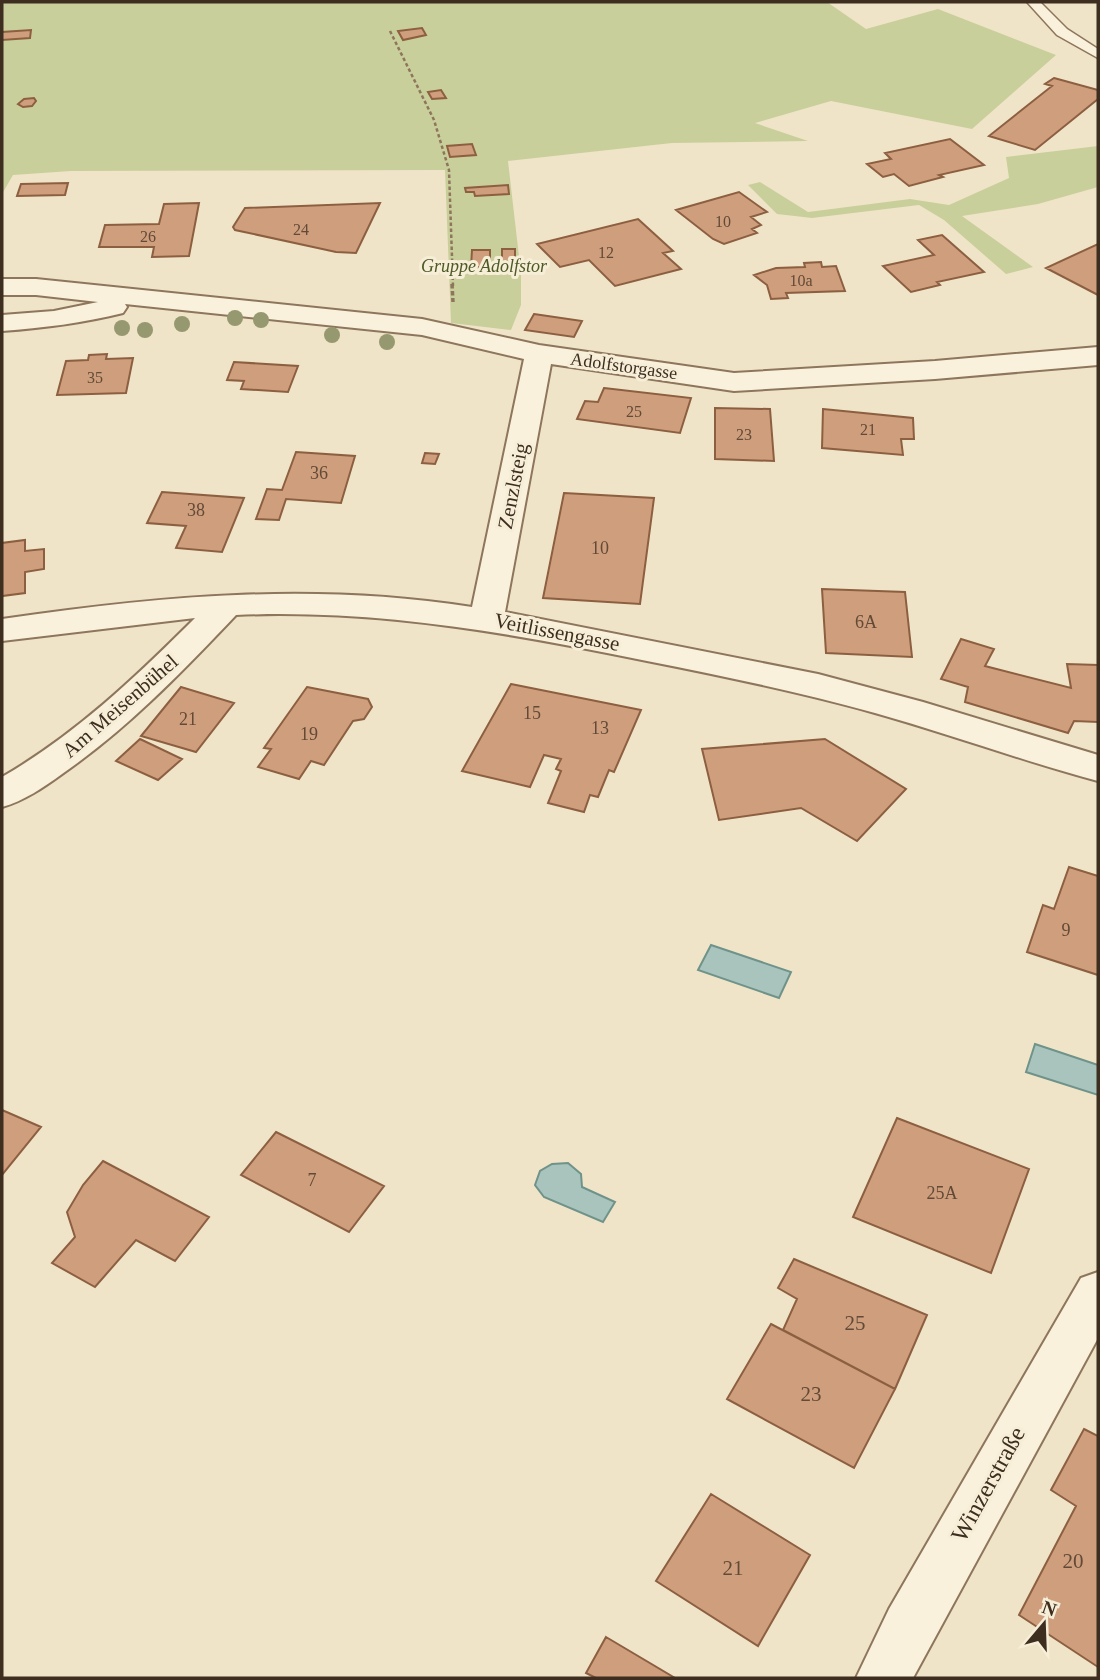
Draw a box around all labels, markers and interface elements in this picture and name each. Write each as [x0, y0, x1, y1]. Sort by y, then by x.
house number: 10 [715, 213, 731, 230]
house number: 24 [293, 221, 309, 238]
house number: 26 [140, 228, 156, 245]
house number: 12 [598, 244, 614, 261]
park label: Gruppe Adolfstor [421, 256, 548, 276]
house number: 10a [789, 272, 813, 289]
street label: Adolfstorgasse [569, 349, 679, 383]
house number: 35 [87, 369, 103, 386]
house number: 25 [626, 403, 642, 420]
house number: 21 [860, 421, 876, 438]
house number: 23 [736, 426, 752, 443]
street label: Zenzlsteig [493, 440, 533, 531]
house number: 36 [310, 463, 328, 483]
house number: 38 [187, 500, 205, 520]
house number: 10 [591, 538, 609, 558]
street label: Veitlissengasse [492, 608, 622, 656]
house number: 6A [855, 612, 877, 632]
street label: Am Meisenbühel [57, 649, 183, 763]
house number: 15 [523, 703, 541, 723]
house number: 21 [179, 709, 197, 729]
house number: 13 [591, 718, 609, 738]
house number: 19 [300, 724, 318, 744]
house number: 9 [1062, 920, 1071, 940]
house number: 7 [308, 1170, 317, 1190]
house number: 25A [927, 1183, 958, 1203]
house number: 25 [845, 1311, 866, 1335]
house number: 23 [801, 1382, 822, 1406]
street label: Winzerstraße [946, 1422, 1030, 1546]
house number: 20 [1063, 1549, 1084, 1573]
house number: 21 [723, 1556, 744, 1580]
north arrow [1009, 1589, 1079, 1659]
text: N [1039, 1596, 1060, 1621]

